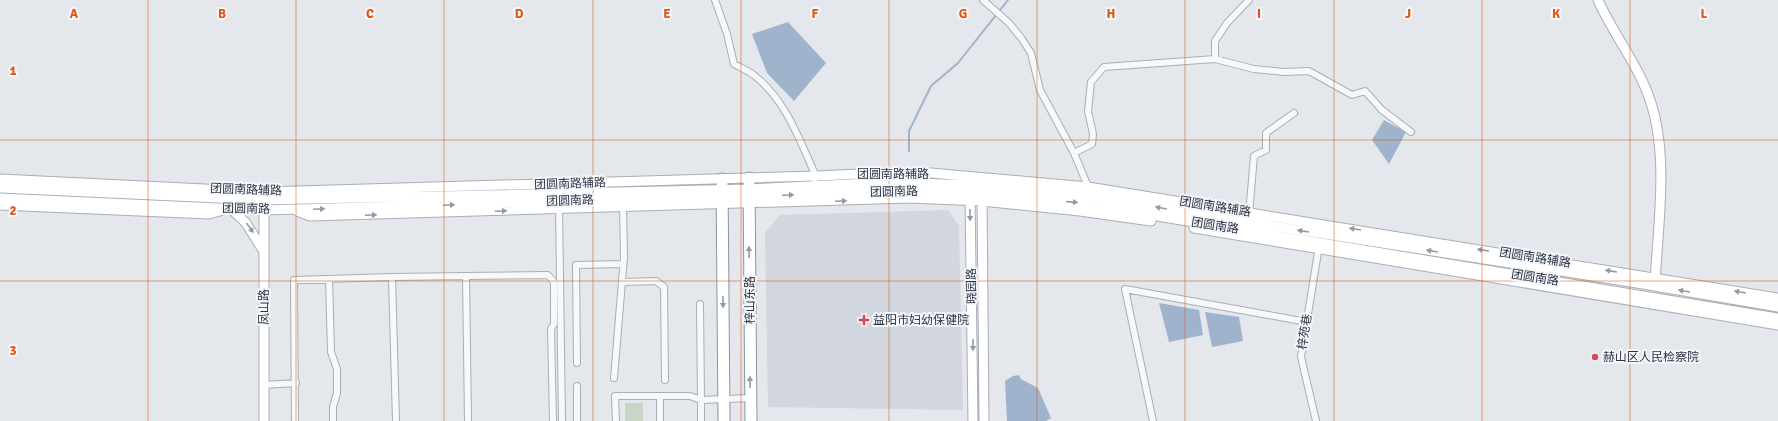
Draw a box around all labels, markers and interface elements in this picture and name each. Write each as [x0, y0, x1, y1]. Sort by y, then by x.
text: A [70, 6, 79, 22]
text: B [218, 6, 226, 22]
text: C [366, 6, 374, 22]
text: D [515, 6, 524, 22]
text: E [663, 6, 671, 22]
text: F [812, 6, 819, 22]
text: G [959, 6, 967, 22]
text: H [1107, 6, 1115, 22]
text: I [1257, 6, 1261, 22]
text: J [1405, 6, 1411, 22]
text: K [1552, 6, 1560, 22]
text: L [1701, 6, 1708, 22]
text: 1 [9, 63, 17, 79]
street label: 团圆南路辅路 [857, 167, 929, 182]
street label: 团圆南路辅路 [534, 175, 606, 193]
street label: 团圆南路辅路 [210, 181, 282, 199]
street label: 团圆南路 [870, 184, 918, 200]
one-way arrow [782, 192, 795, 198]
street label: 团圆南路 [546, 193, 594, 209]
street label: 团圆南路辅路 [1178, 194, 1252, 220]
one-way arrow [835, 197, 847, 204]
one-way arrow [1066, 199, 1078, 206]
street label: 团圆南路 [222, 201, 270, 217]
one-way arrow [443, 202, 456, 208]
text: 2 [9, 203, 17, 219]
one-way arrow [313, 205, 325, 212]
one-way arrow [1155, 205, 1167, 211]
one-way arrow [495, 208, 508, 214]
one-way arrow [967, 209, 973, 222]
one-way arrow [365, 211, 377, 218]
street label: 团圆南路 [1190, 215, 1240, 237]
one-way arrow [246, 223, 254, 234]
one-way arrow [1349, 226, 1361, 232]
one-way arrow [1297, 228, 1309, 234]
one-way arrow [746, 245, 752, 258]
street label: 团圆南路辅路 [1498, 245, 1572, 271]
one-way arrow [1477, 247, 1489, 253]
one-way arrow [1425, 248, 1438, 254]
street label: 团圆南路 [1510, 267, 1560, 289]
one-way arrow [1605, 267, 1617, 273]
street label: 晓园路 [964, 268, 980, 304]
street label: 梓山东路 [743, 276, 758, 324]
one-way arrow [1678, 288, 1690, 294]
street label: 凤山路 [257, 289, 272, 325]
one-way arrow [1733, 289, 1746, 295]
one-way arrow [720, 296, 726, 309]
place label: 益阳市妇幼保健院 [873, 313, 969, 328]
street label: 梓苑巷 [1295, 313, 1315, 351]
marker: 益阳市妇幼保健院 [858, 314, 870, 326]
one-way arrow [970, 339, 976, 352]
text: 3 [9, 343, 17, 359]
place label: 赫山区人民检察院 [1603, 350, 1699, 365]
marker: 赫山区人民检察院 [1590, 352, 1600, 362]
one-way arrow [747, 375, 753, 388]

